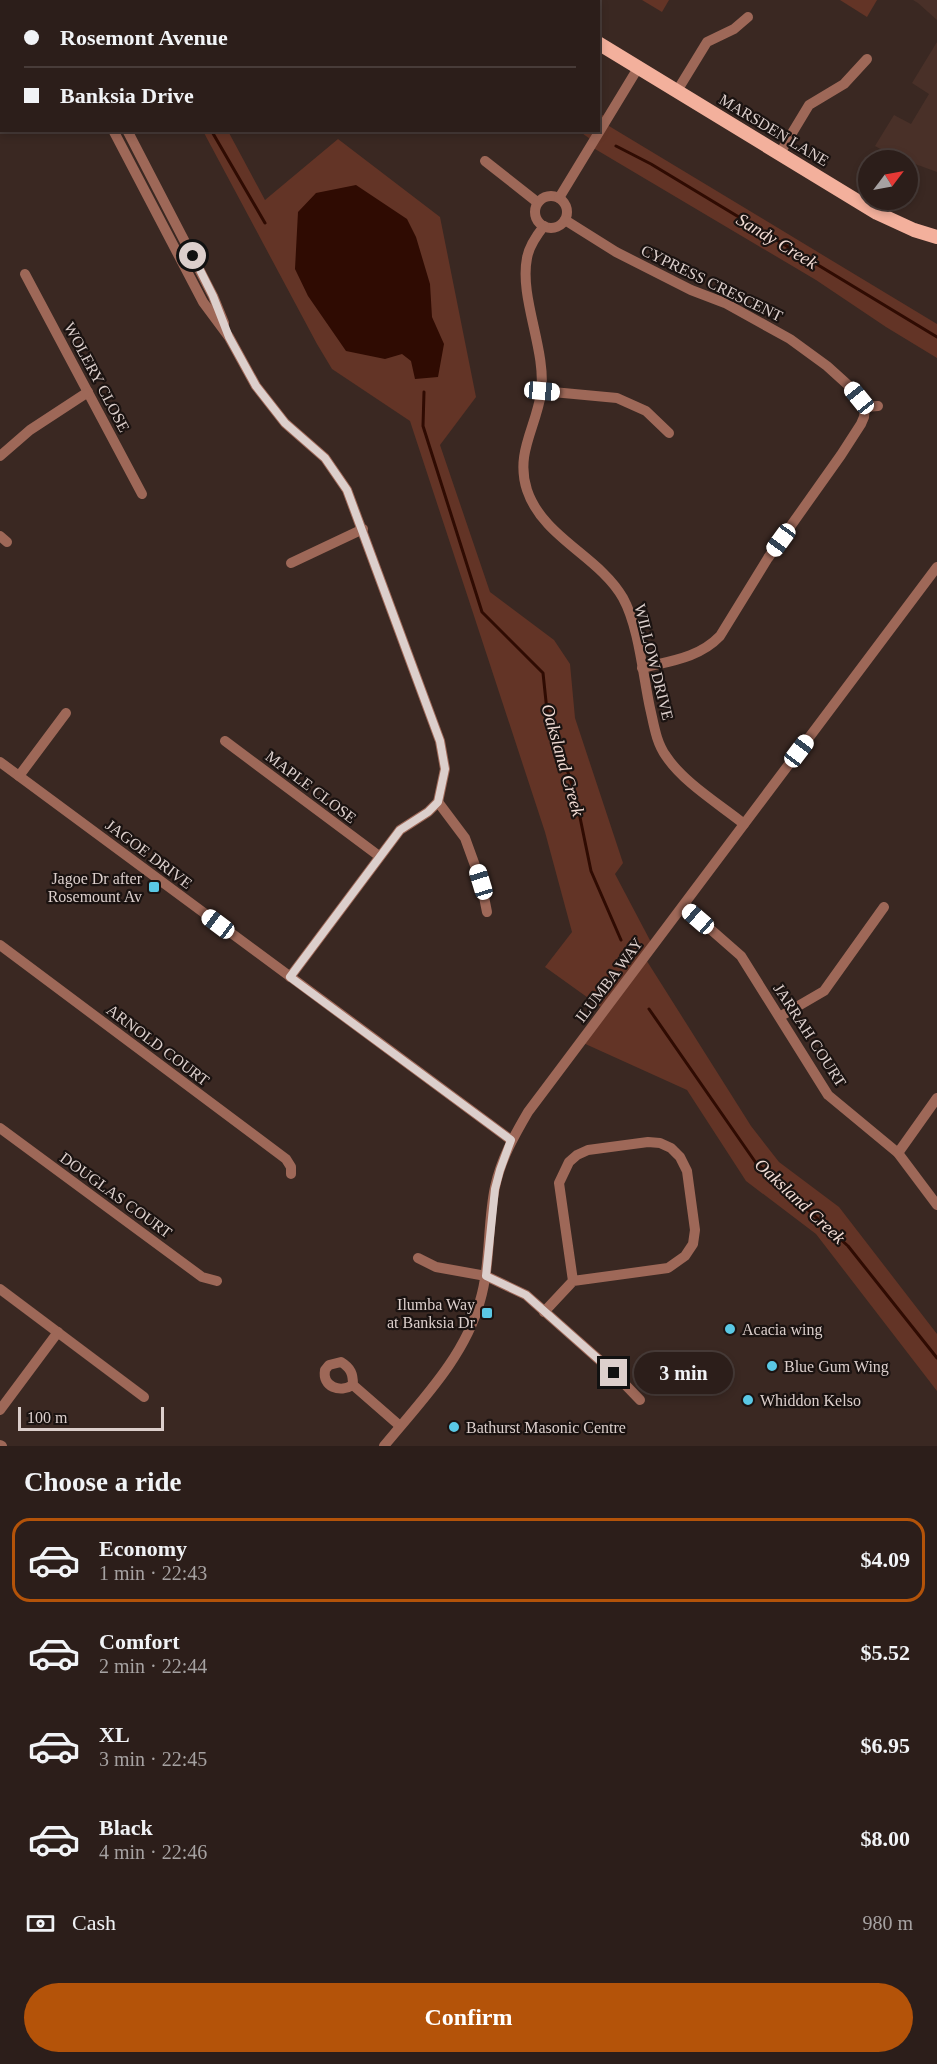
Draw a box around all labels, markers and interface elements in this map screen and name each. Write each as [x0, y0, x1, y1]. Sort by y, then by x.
text: Rosemont Avenue [60, 25, 228, 50]
text: Banksia Drive [60, 83, 194, 108]
street label: MARSDEN LANE [716, 91, 832, 169]
north arrow [858, 150, 918, 210]
map controls [858, 150, 918, 210]
water label: Sandy Creek [733, 209, 822, 273]
street label: CYPRESS CRESCENT [639, 241, 786, 325]
route start [179, 242, 206, 269]
street label: WOLERY CLOSE [61, 319, 133, 435]
car [841, 378, 877, 418]
car [523, 380, 561, 402]
car [763, 520, 799, 560]
street label: WILLOW DRIVE [631, 602, 677, 722]
water label: Oaksland Creek [537, 702, 589, 819]
car [781, 731, 817, 771]
street label: MAPLE CLOSE [262, 747, 360, 827]
street label: JAGOE DRIVE [103, 816, 195, 892]
car [467, 862, 495, 902]
place label: Jagoe Dr after Rosemount Av [48, 870, 143, 905]
marker: Jagoe Dr after Rosemount Av [147, 880, 161, 894]
car [679, 900, 717, 938]
car [198, 906, 238, 942]
street label: ILUMBA WAY [572, 934, 646, 1025]
street label: JARRAH COURT [770, 980, 850, 1090]
street label: ARNOLD COURT [103, 1001, 213, 1089]
street label: DOUGLAS COURT [57, 1149, 175, 1241]
water label: Oaksland Creek [751, 1154, 850, 1248]
place label: Ilumba Way at Banksia Dr [387, 1296, 476, 1331]
marker: Ilumba Way at Banksia Dr [480, 1306, 494, 1320]
place label: Acacia wing [742, 1321, 822, 1339]
marker: Acacia wing [723, 1322, 737, 1336]
callout: 3 min [635, 1352, 734, 1394]
place label: Blue Gum Wing [784, 1358, 889, 1376]
route end [600, 1359, 627, 1386]
marker: Blue Gum Wing [765, 1359, 779, 1373]
text: 3 min [659, 1362, 708, 1384]
place label: Whiddon Kelso [760, 1392, 861, 1409]
marker: Whiddon Kelso [741, 1393, 755, 1407]
scale bar [18, 1404, 164, 1432]
text: 100 m [27, 1409, 67, 1426]
place label: Bathurst Masonic Centre [466, 1419, 626, 1436]
marker: Bathurst Masonic Centre [447, 1420, 461, 1434]
text: Choose a ride [24, 1467, 182, 1497]
icon: car [27, 1533, 81, 1587]
text: Economy [99, 1536, 187, 1561]
text: $4.09 [861, 1547, 910, 1572]
text: 1 min · 22:43 [99, 1562, 207, 1584]
icon: car [27, 1626, 81, 1680]
text: Comfort [99, 1629, 180, 1654]
text: $5.52 [861, 1640, 910, 1665]
text: 2 min · 22:44 [99, 1655, 207, 1677]
icon: car [27, 1719, 81, 1773]
text: XL [99, 1722, 130, 1747]
text: $6.95 [861, 1733, 910, 1758]
text: 3 min · 22:45 [99, 1748, 207, 1770]
icon: car [27, 1812, 81, 1866]
text: Black [99, 1815, 153, 1840]
text: $8.00 [861, 1826, 910, 1851]
text: 4 min · 22:46 [99, 1841, 207, 1863]
icon: cash [24, 1907, 57, 1940]
text: Cash [72, 1910, 116, 1935]
text: 980 m [862, 1912, 913, 1934]
button: Confirm [24, 1983, 913, 2052]

